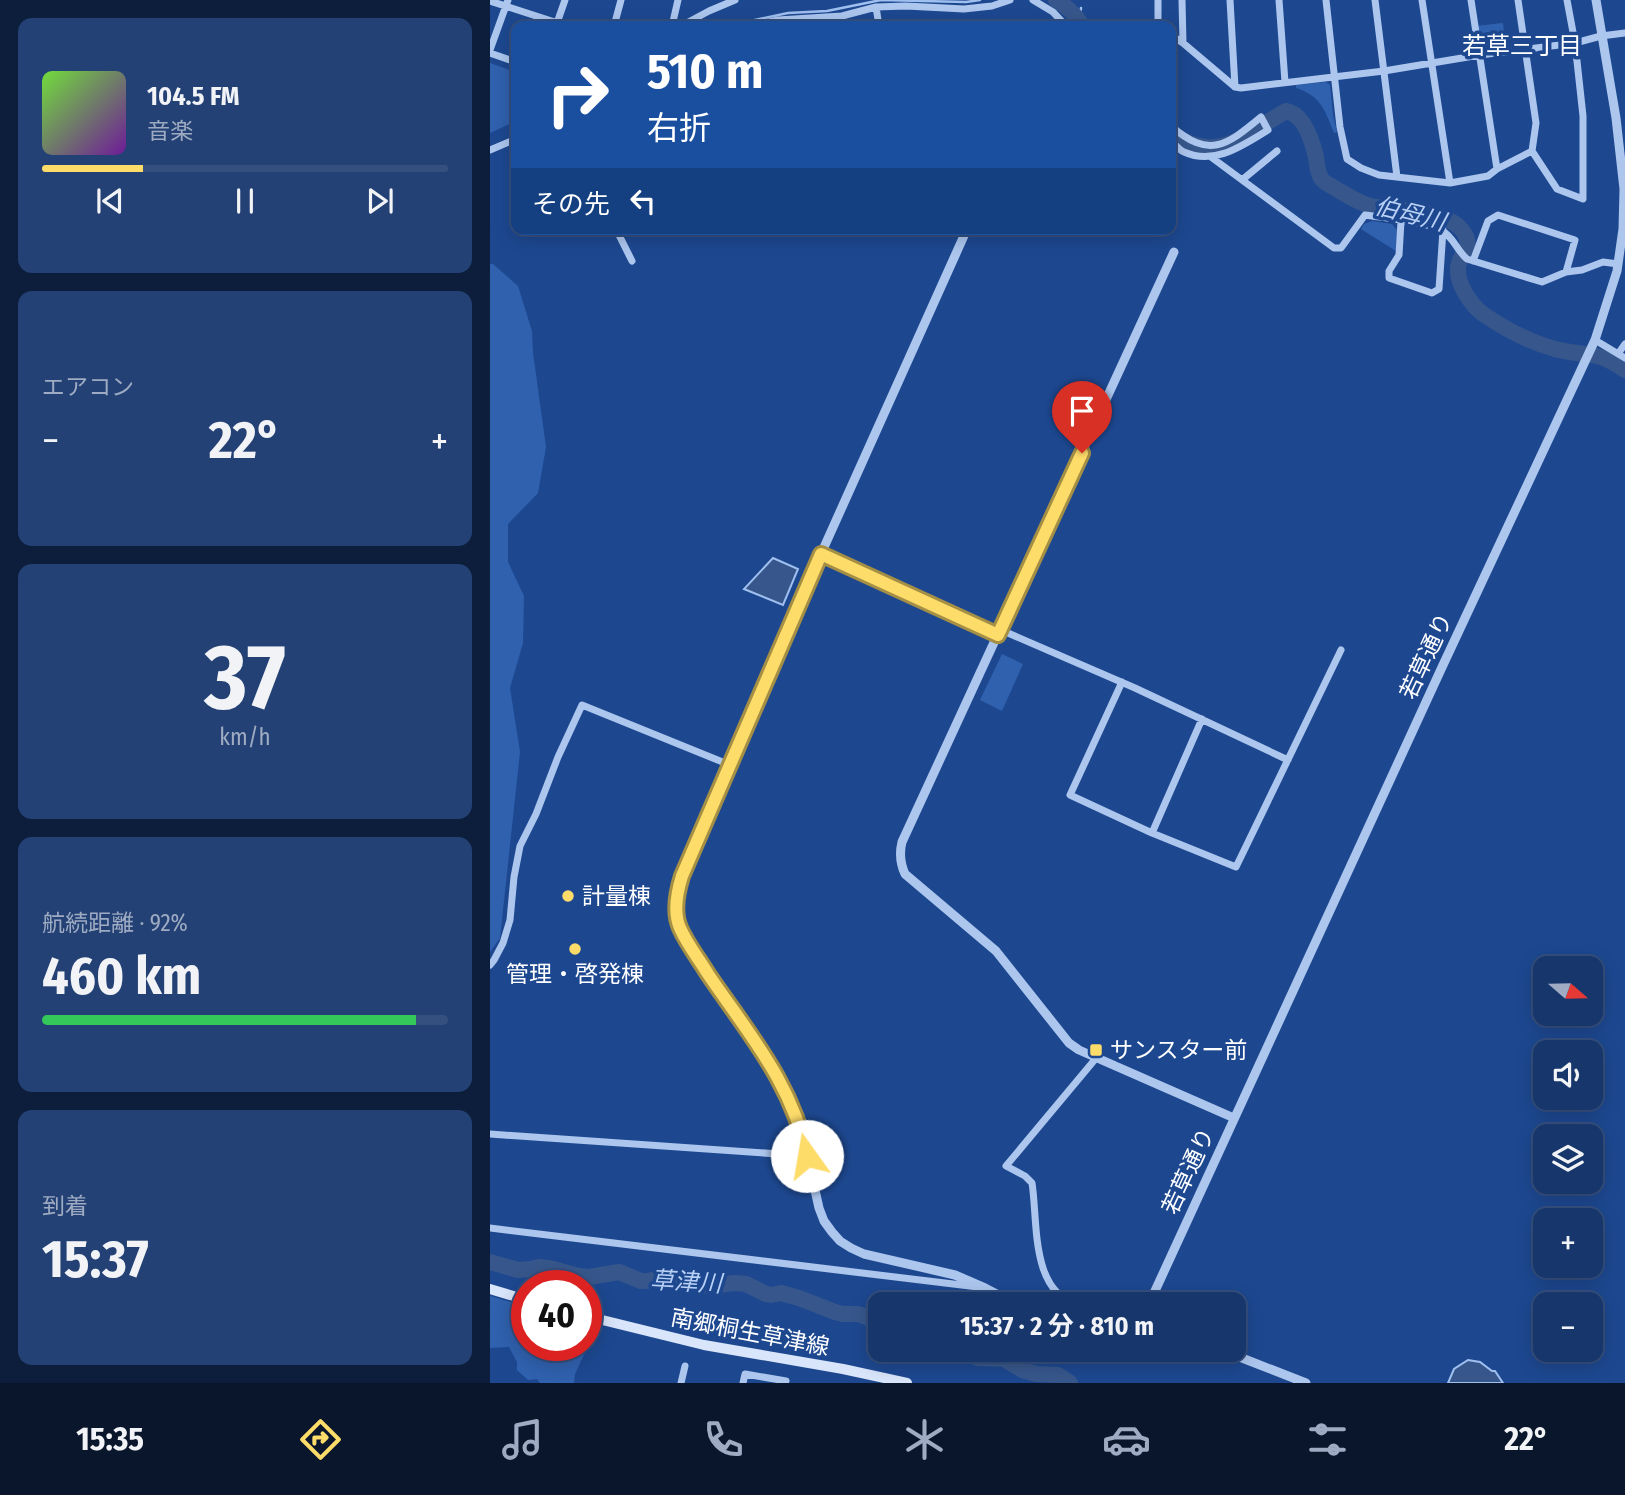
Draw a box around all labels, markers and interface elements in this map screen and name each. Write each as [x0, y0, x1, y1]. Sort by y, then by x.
district label: 若草三丁目 [1462, 32, 1582, 60]
text: 510 m [647, 42, 763, 101]
icon: right [532, 49, 623, 140]
text: 104.5 FM [147, 81, 239, 112]
text: 右折 [647, 109, 711, 147]
text: 音楽 [147, 117, 193, 145]
icon: previous [91, 182, 129, 220]
icon: pause [226, 182, 264, 220]
icon: next [361, 182, 399, 220]
icon: left [624, 182, 662, 220]
text: その先 [532, 189, 610, 220]
water label: 伯母川 [1372, 192, 1451, 237]
text: エアコン [42, 373, 134, 401]
pin [1052, 381, 1112, 453]
icon: arrive [1063, 392, 1101, 430]
text: 22° [209, 409, 281, 472]
text: − [42, 418, 59, 464]
text: + [431, 418, 448, 464]
street label: 若草通り [1394, 608, 1458, 704]
text: 37 [204, 623, 286, 732]
text: km/h [219, 723, 271, 751]
place label: 計量棟 [582, 882, 651, 910]
marker: 計量棟 [560, 888, 576, 904]
text: 航続距離 · 92% [42, 909, 188, 937]
marker: 管理・啓発棟 [567, 941, 583, 957]
text: 460 km [42, 945, 201, 1008]
north arrow [1533, 956, 1603, 1026]
map controls [1533, 956, 1603, 1362]
place label: 管理・啓発棟 [506, 960, 644, 988]
place label: サンスター前 [1110, 1036, 1248, 1064]
button: sound [1533, 1040, 1603, 1110]
marker: サンスター前 [1088, 1042, 1104, 1058]
position arrow [770, 1119, 844, 1193]
street label: 若草通り [1156, 1123, 1220, 1219]
button: layers [1533, 1124, 1603, 1194]
text: 到着 [42, 1192, 88, 1220]
button: + [1533, 1208, 1603, 1278]
text: 15:37 [42, 1228, 149, 1291]
water label: 草津川 [649, 1266, 726, 1298]
speed limit sign: 40 [511, 1270, 602, 1361]
button: − [1533, 1292, 1603, 1362]
street label: 南郷桐生草津線 [668, 1303, 832, 1361]
text: 15:37 · 2 分 · 810 m [960, 1311, 1154, 1342]
icon: directions [296, 1415, 345, 1464]
icon: music [498, 1415, 547, 1464]
icon: phone [699, 1415, 748, 1464]
icon: climate [900, 1415, 949, 1464]
icon: car [1102, 1415, 1151, 1464]
icon: filters [1303, 1415, 1352, 1464]
text: 15:35 [76, 1420, 144, 1458]
text: 22° [1504, 1420, 1549, 1458]

